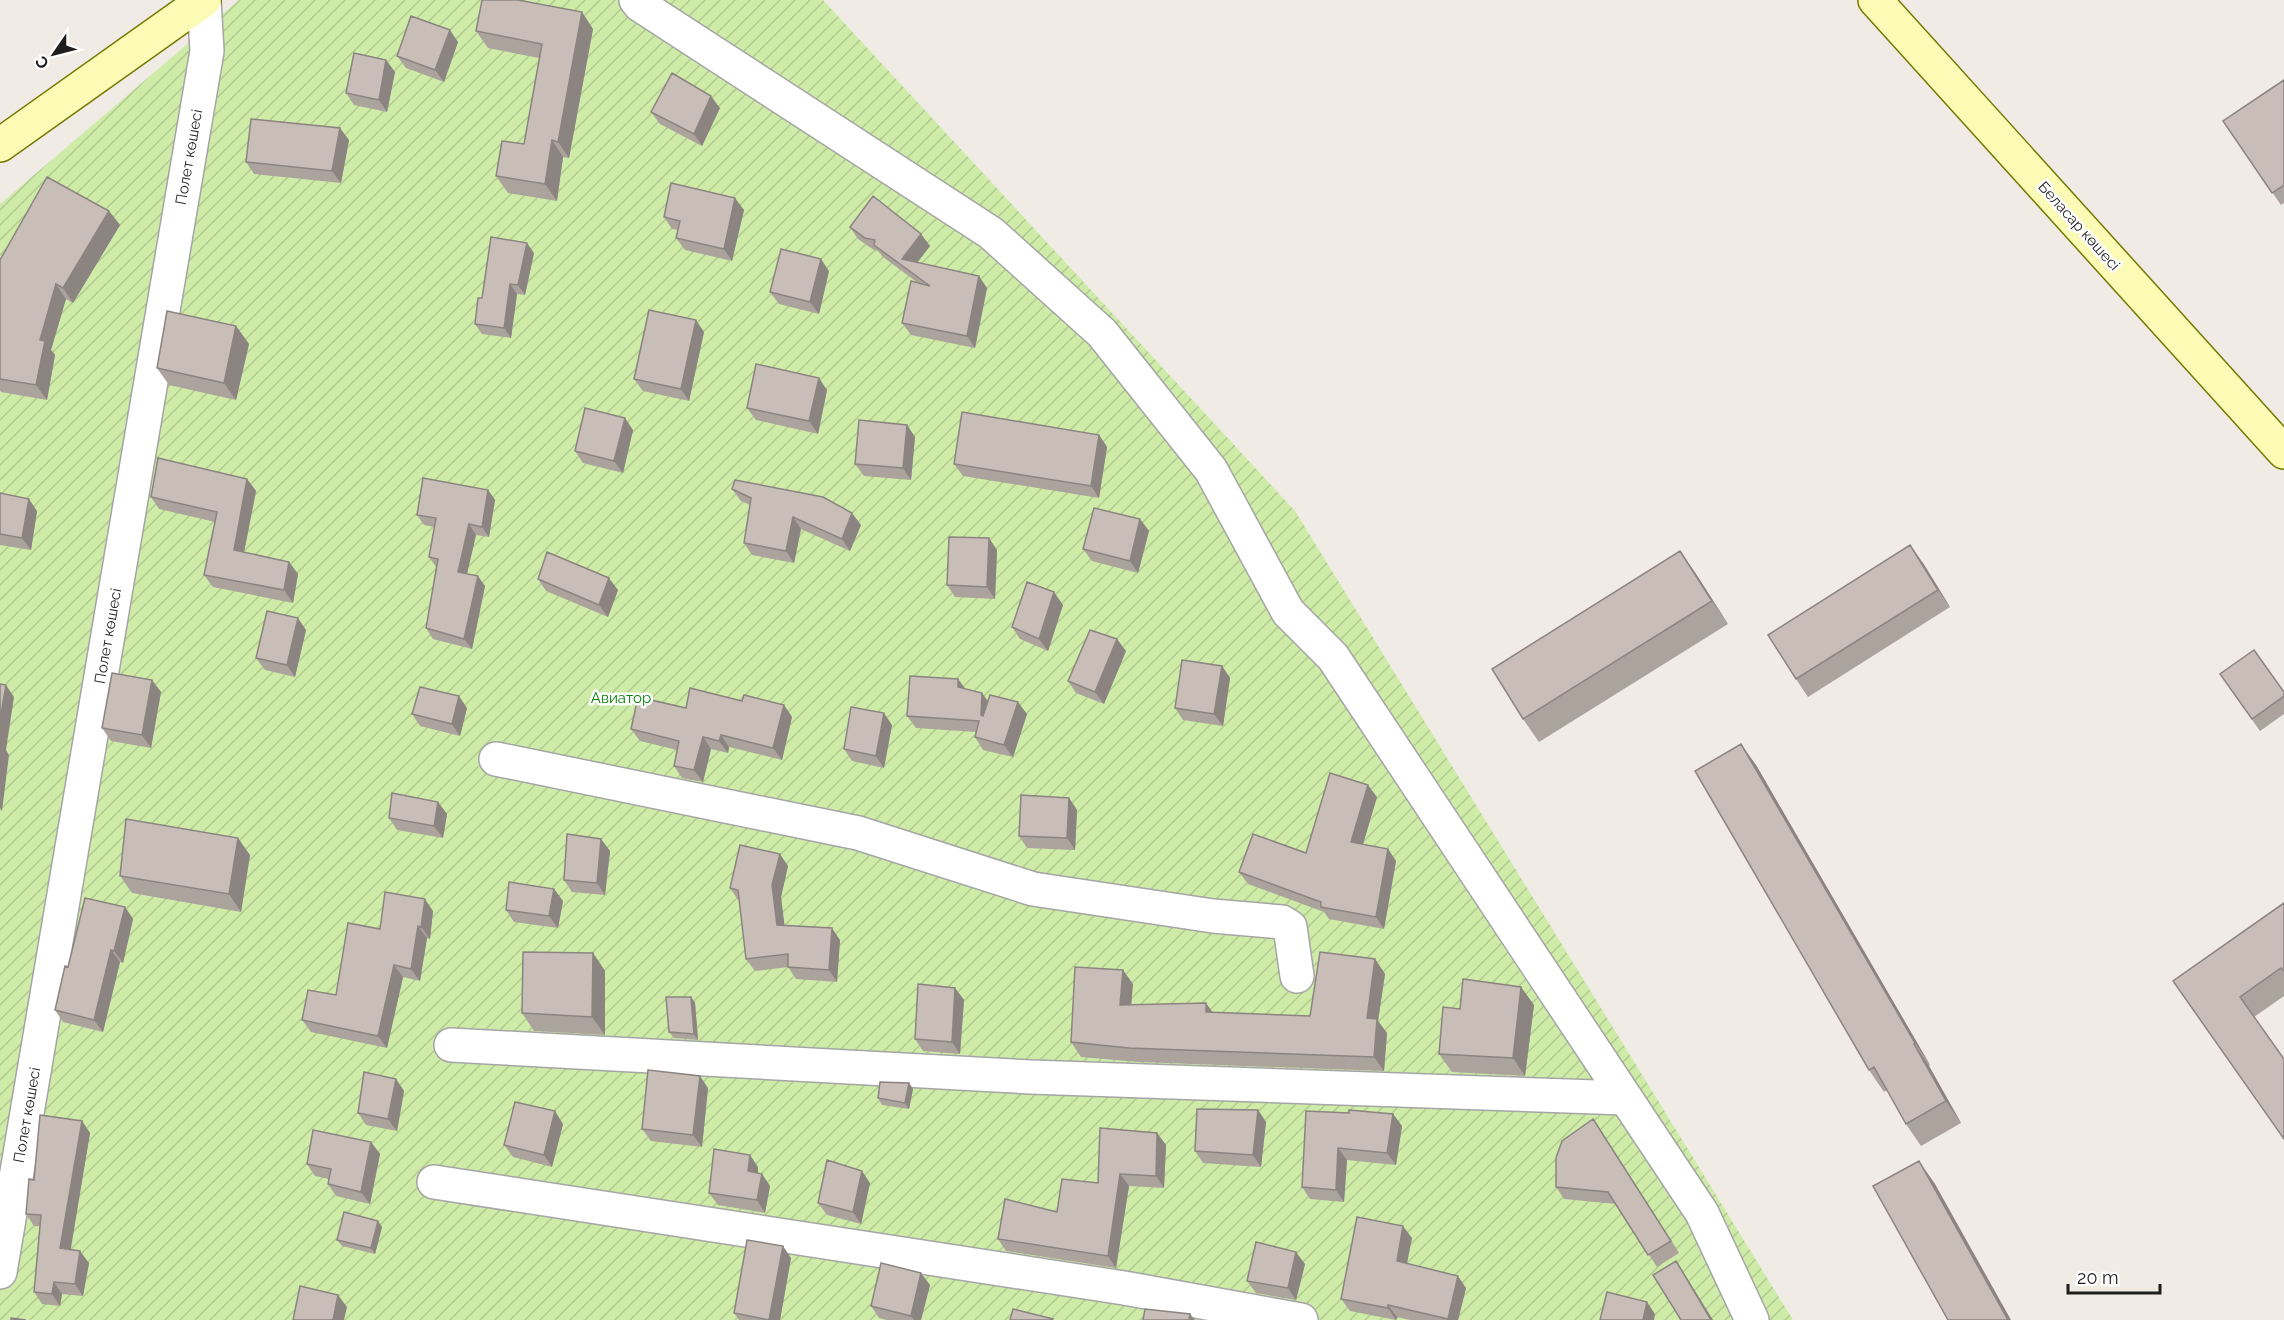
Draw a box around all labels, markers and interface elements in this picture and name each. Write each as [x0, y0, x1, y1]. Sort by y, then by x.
north arrow [24, 24, 84, 84]
text: С [31, 52, 53, 72]
street label: Полет көшесі [172, 108, 206, 206]
street label: Беласар көшесі [2034, 178, 2124, 274]
street label: Полет көшесі [91, 587, 125, 685]
park label: Авиатор [591, 689, 651, 707]
street label: Полет көшесі [10, 1066, 44, 1164]
scale bar [2068, 1257, 2160, 1295]
text: 20 m [2077, 1267, 2119, 1288]

